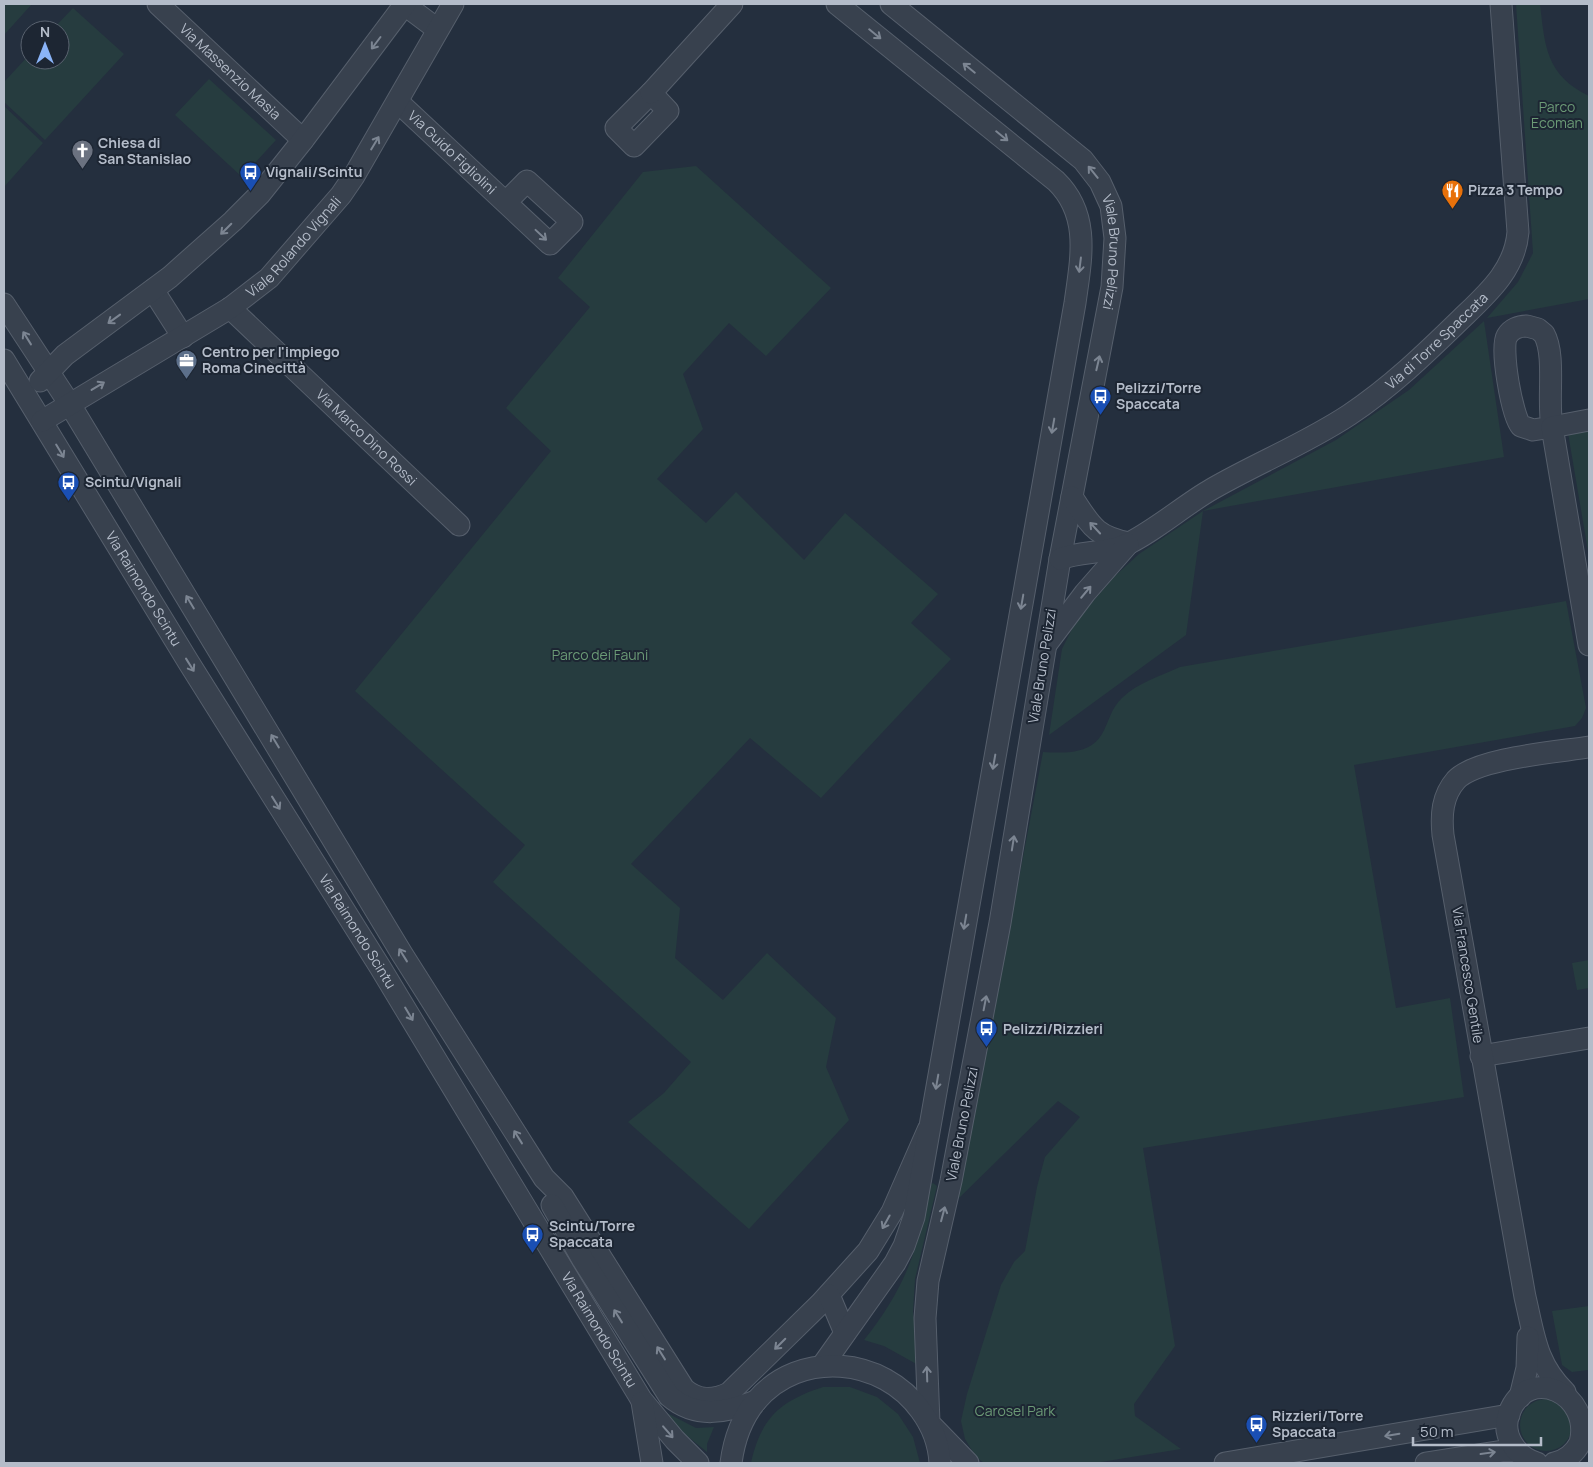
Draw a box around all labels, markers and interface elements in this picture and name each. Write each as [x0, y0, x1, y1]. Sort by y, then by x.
street label: Via Massenzio Masia [176, 19, 285, 124]
north arrow [20, 20, 70, 70]
text: N [40, 22, 50, 41]
one-way arrow [869, 29, 882, 40]
one-way arrow [371, 36, 382, 49]
one-way arrow [963, 62, 976, 73]
park label: Parco Ecoman [1531, 97, 1583, 132]
street label: Via Guido Figliolini [404, 106, 501, 198]
one-way arrow [995, 131, 1008, 142]
place label: Chiesa di San Stanislao [98, 133, 191, 168]
one-way arrow [370, 136, 380, 150]
church icon: Chiesa di San Stanislao [70, 139, 94, 170]
bus stop icon: Vignali/Scintu [238, 160, 262, 191]
place label: Vignali/Scintu [266, 162, 363, 181]
one-way arrow [1087, 166, 1098, 179]
restaurant icon: Pizza 3 Tempo [1440, 178, 1464, 209]
place label: Pizza 3 Tempo [1468, 180, 1563, 199]
street label: Viale Bruno Pelizzi [1098, 191, 1125, 312]
street label: Viale Rolando Vignali [242, 192, 345, 301]
one-way arrow [219, 223, 232, 235]
one-way arrow [535, 229, 548, 241]
one-way arrow [1075, 257, 1085, 273]
street label: Via di Torre Spaccata [1381, 288, 1492, 393]
one-way arrow [107, 314, 121, 324]
one-way arrow [22, 332, 32, 346]
place label: Centro per l'impiego Roma Cinecittà [202, 342, 340, 377]
office icon: Centro per l'impiego Roma Cinecittà [174, 348, 198, 379]
one-way arrow [1094, 356, 1103, 372]
place label: Pelizzi/Torre Spaccata [1116, 378, 1202, 413]
one-way arrow [90, 380, 105, 390]
bus stop icon: Pelizzi/Torre Spaccata [1088, 384, 1112, 415]
street label: Via Marco Dino Rossi [312, 385, 421, 489]
one-way arrow [1048, 417, 1058, 433]
one-way arrow [55, 444, 65, 458]
bus stop icon: Scintu/Vignali [57, 470, 81, 501]
place label: Scintu/Vignali [85, 472, 182, 491]
one-way arrow [1089, 521, 1101, 534]
street label: Via Raimondo Scintu [102, 527, 186, 650]
one-way arrow [1081, 586, 1092, 599]
one-way arrow [1016, 594, 1026, 610]
one-way arrow [184, 595, 195, 609]
street label: Viale Bruno Pelizzi [1023, 607, 1060, 725]
park label: Parco dei Fauni [552, 645, 648, 664]
one-way arrow [186, 657, 196, 671]
one-way arrow [269, 734, 279, 748]
one-way arrow [988, 754, 998, 770]
one-way arrow [271, 795, 281, 809]
one-way arrow [1009, 835, 1019, 851]
street label: Via Raimondo Scintu [315, 870, 401, 992]
street label: Via Francesco Gentile [1448, 905, 1489, 1045]
one-way arrow [960, 914, 970, 930]
one-way arrow [398, 948, 409, 962]
one-way arrow [980, 995, 990, 1011]
one-way arrow [404, 1007, 414, 1021]
bus stop icon: Pelizzi/Rizzieri [975, 1017, 999, 1048]
place label: Pelizzi/Rizzieri [1003, 1019, 1103, 1038]
street label: Viale Bruno Pelizzi [941, 1065, 982, 1183]
one-way arrow [931, 1074, 941, 1090]
one-way arrow [512, 1130, 523, 1144]
one-way arrow [938, 1206, 948, 1222]
one-way arrow [881, 1214, 890, 1229]
place label: Scintu/Torre Spaccata [549, 1216, 635, 1251]
bus stop icon: Scintu/Torre Spaccata [521, 1222, 545, 1253]
street label: Via Raimondo Scintu [558, 1268, 642, 1391]
one-way arrow [612, 1309, 622, 1323]
one-way arrow [773, 1338, 786, 1350]
one-way arrow [655, 1347, 665, 1361]
one-way arrow [923, 1366, 932, 1382]
park label: Carosel Park [975, 1401, 1056, 1420]
place label: Rizzieri/Torre Spaccata [1272, 1406, 1364, 1441]
bus stop icon: Rizzieri/Torre Spaccata [1244, 1412, 1268, 1443]
scale bar [1413, 1414, 1540, 1446]
text: 50 m [1420, 1421, 1454, 1442]
one-way arrow [663, 1426, 674, 1439]
one-way arrow [1384, 1431, 1400, 1441]
one-way arrow [1480, 1448, 1496, 1458]

